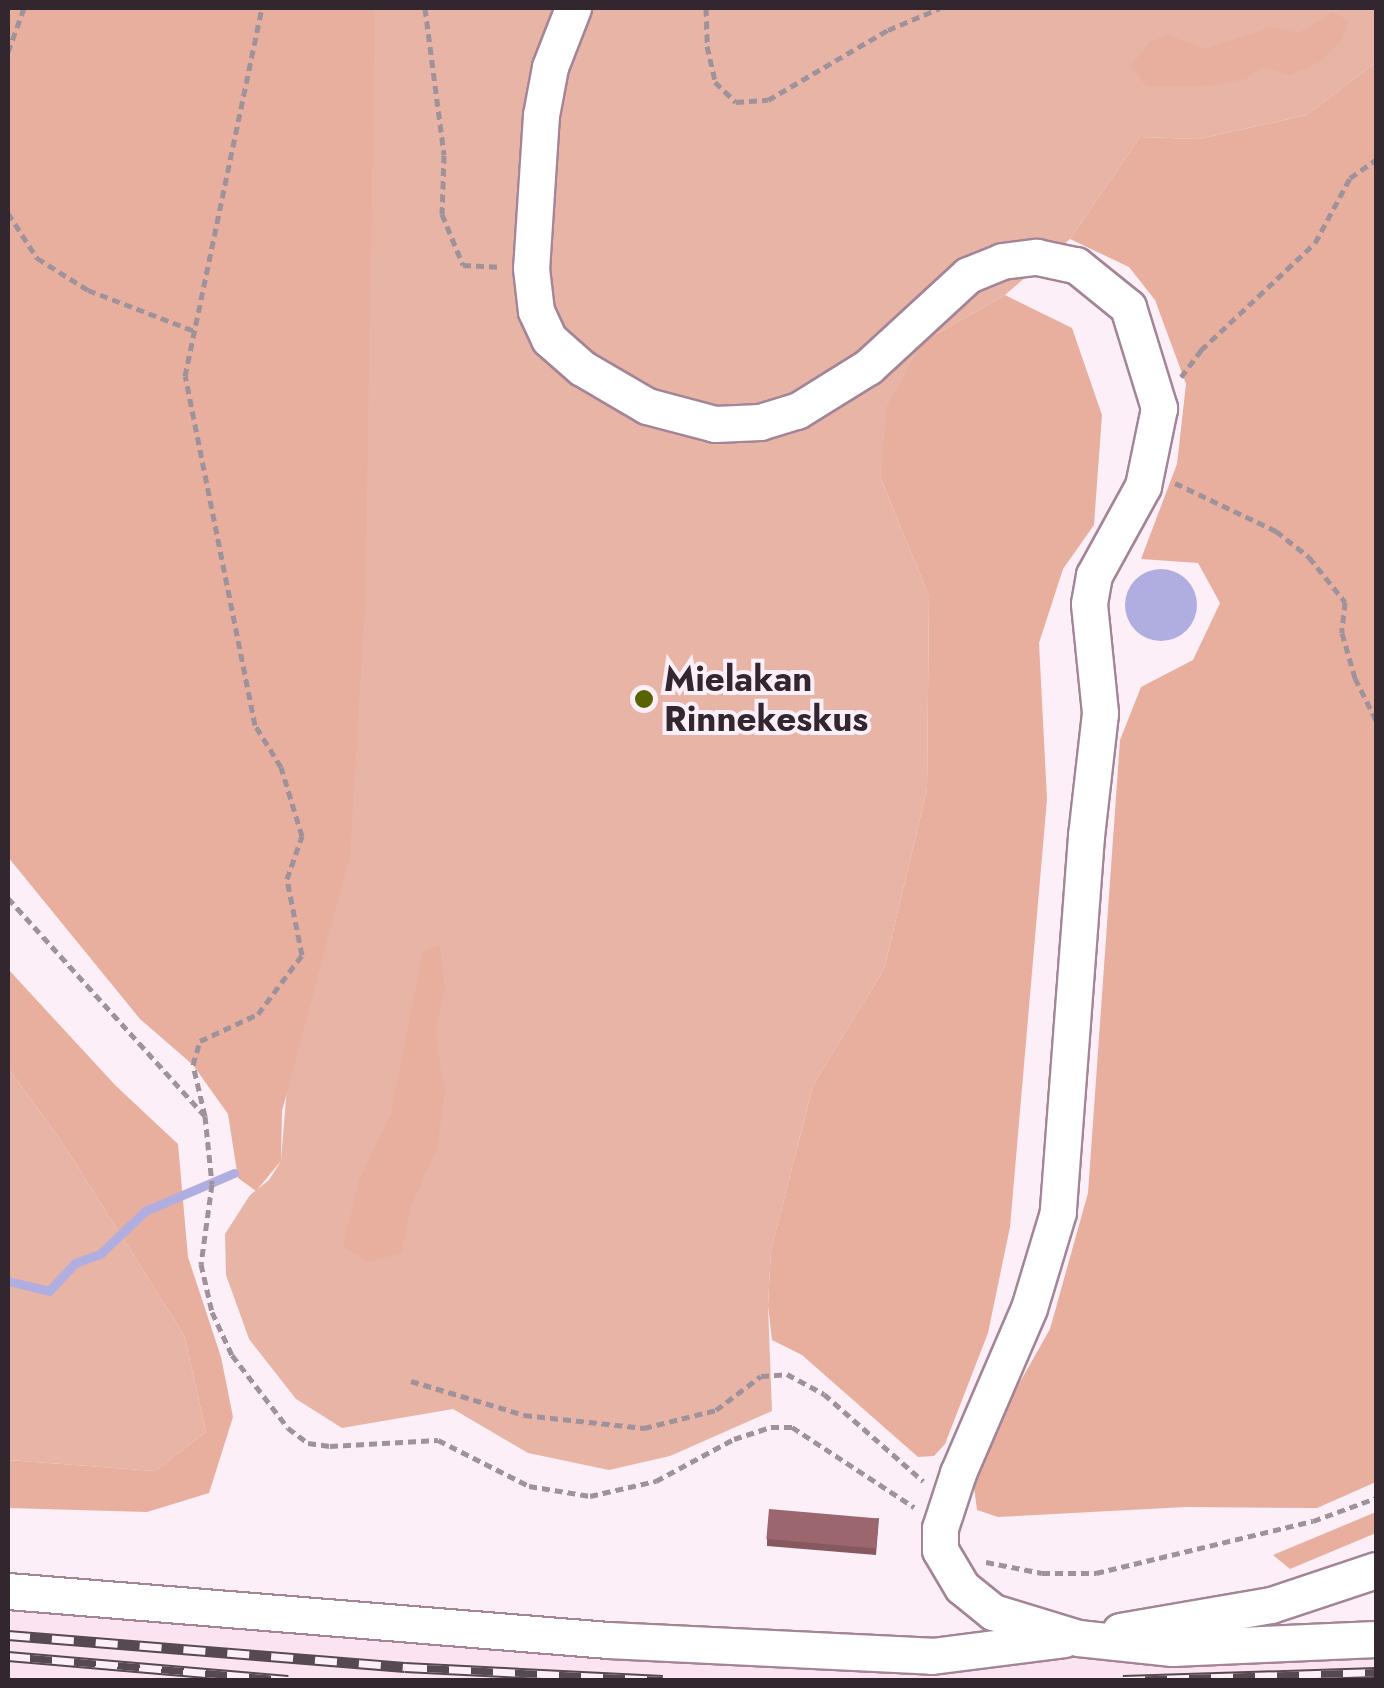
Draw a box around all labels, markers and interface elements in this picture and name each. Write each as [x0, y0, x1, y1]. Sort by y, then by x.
place label: Mielakan Rinnekeskus [664, 658, 868, 740]
marker: Mielakan Rinnekeskus [633, 688, 655, 710]

